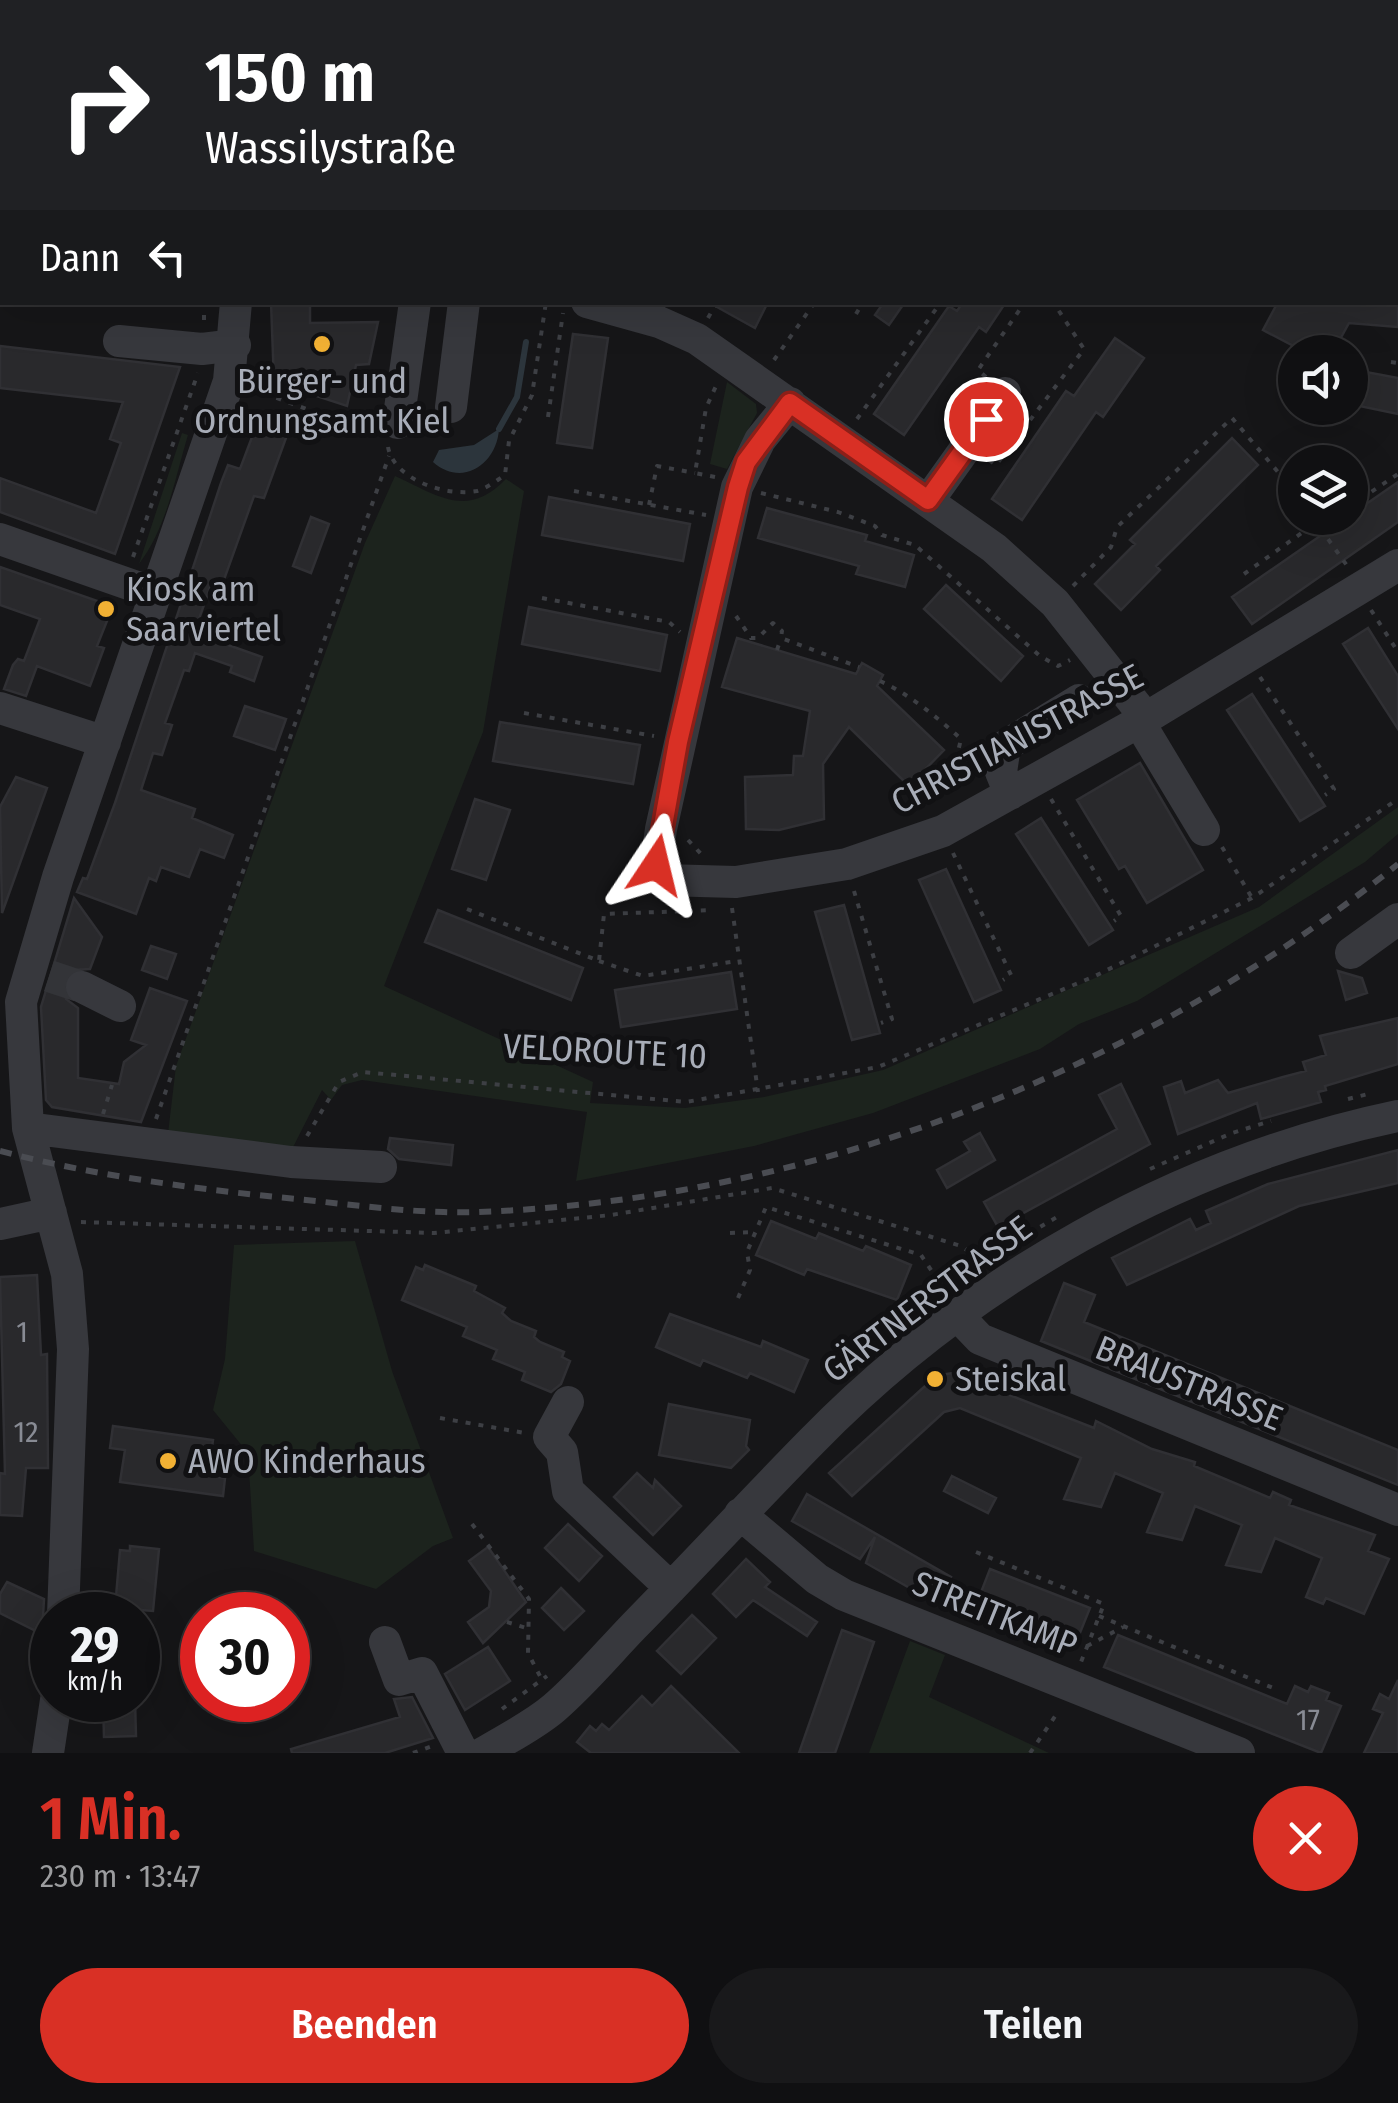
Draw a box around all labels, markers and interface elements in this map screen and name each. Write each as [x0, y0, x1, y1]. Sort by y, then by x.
text: 150 m [205, 36, 375, 120]
icon: right [40, 40, 170, 170]
text: Wassilystraße [205, 121, 456, 175]
icon: left [140, 230, 195, 285]
text: Dann [40, 235, 120, 281]
marker: Bürger- und Ordnungsamt Kiel [311, 333, 333, 355]
map controls [1278, 335, 1368, 535]
button: sound [1278, 335, 1368, 425]
place label: Bürger- und Ordnungsamt Kiel [194, 360, 450, 442]
pin [944, 377, 1029, 462]
icon: arrive [959, 392, 1014, 447]
button: layers [1278, 445, 1368, 535]
place label: Kiosk am Saarviertel [126, 568, 281, 650]
marker: Kiosk am Saarviertel [95, 598, 117, 620]
street label: CHRISTIANISTRASSE [884, 655, 1150, 823]
position arrow [604, 813, 708, 917]
street label: VELOROUTE 10 [502, 1025, 708, 1077]
street label: GÄRTNERSTRASSE [814, 1207, 1040, 1391]
house number: 1 [16, 1314, 28, 1350]
street label: BRAUSTRASSE [1090, 1327, 1288, 1439]
place label: Steiskal [955, 1358, 1066, 1400]
marker: Steiskal [924, 1368, 946, 1390]
house number: 12 [14, 1414, 38, 1450]
place label: AWO Kinderhaus [188, 1440, 426, 1482]
marker: AWO Kinderhaus [157, 1450, 179, 1472]
street label: STREITKAMP [907, 1562, 1083, 1666]
speed limit sign: 30 [180, 1592, 310, 1722]
text: 29 [71, 1615, 119, 1675]
text: km/h [67, 1667, 123, 1697]
house number: 17 [1296, 1702, 1320, 1738]
text: 1 Min. [40, 1783, 181, 1855]
button: close [1253, 1786, 1358, 1891]
text: 230 m · 13:47 [40, 1857, 200, 1895]
button: Beenden [40, 1968, 689, 2083]
button: Teilen [709, 1968, 1358, 2083]

